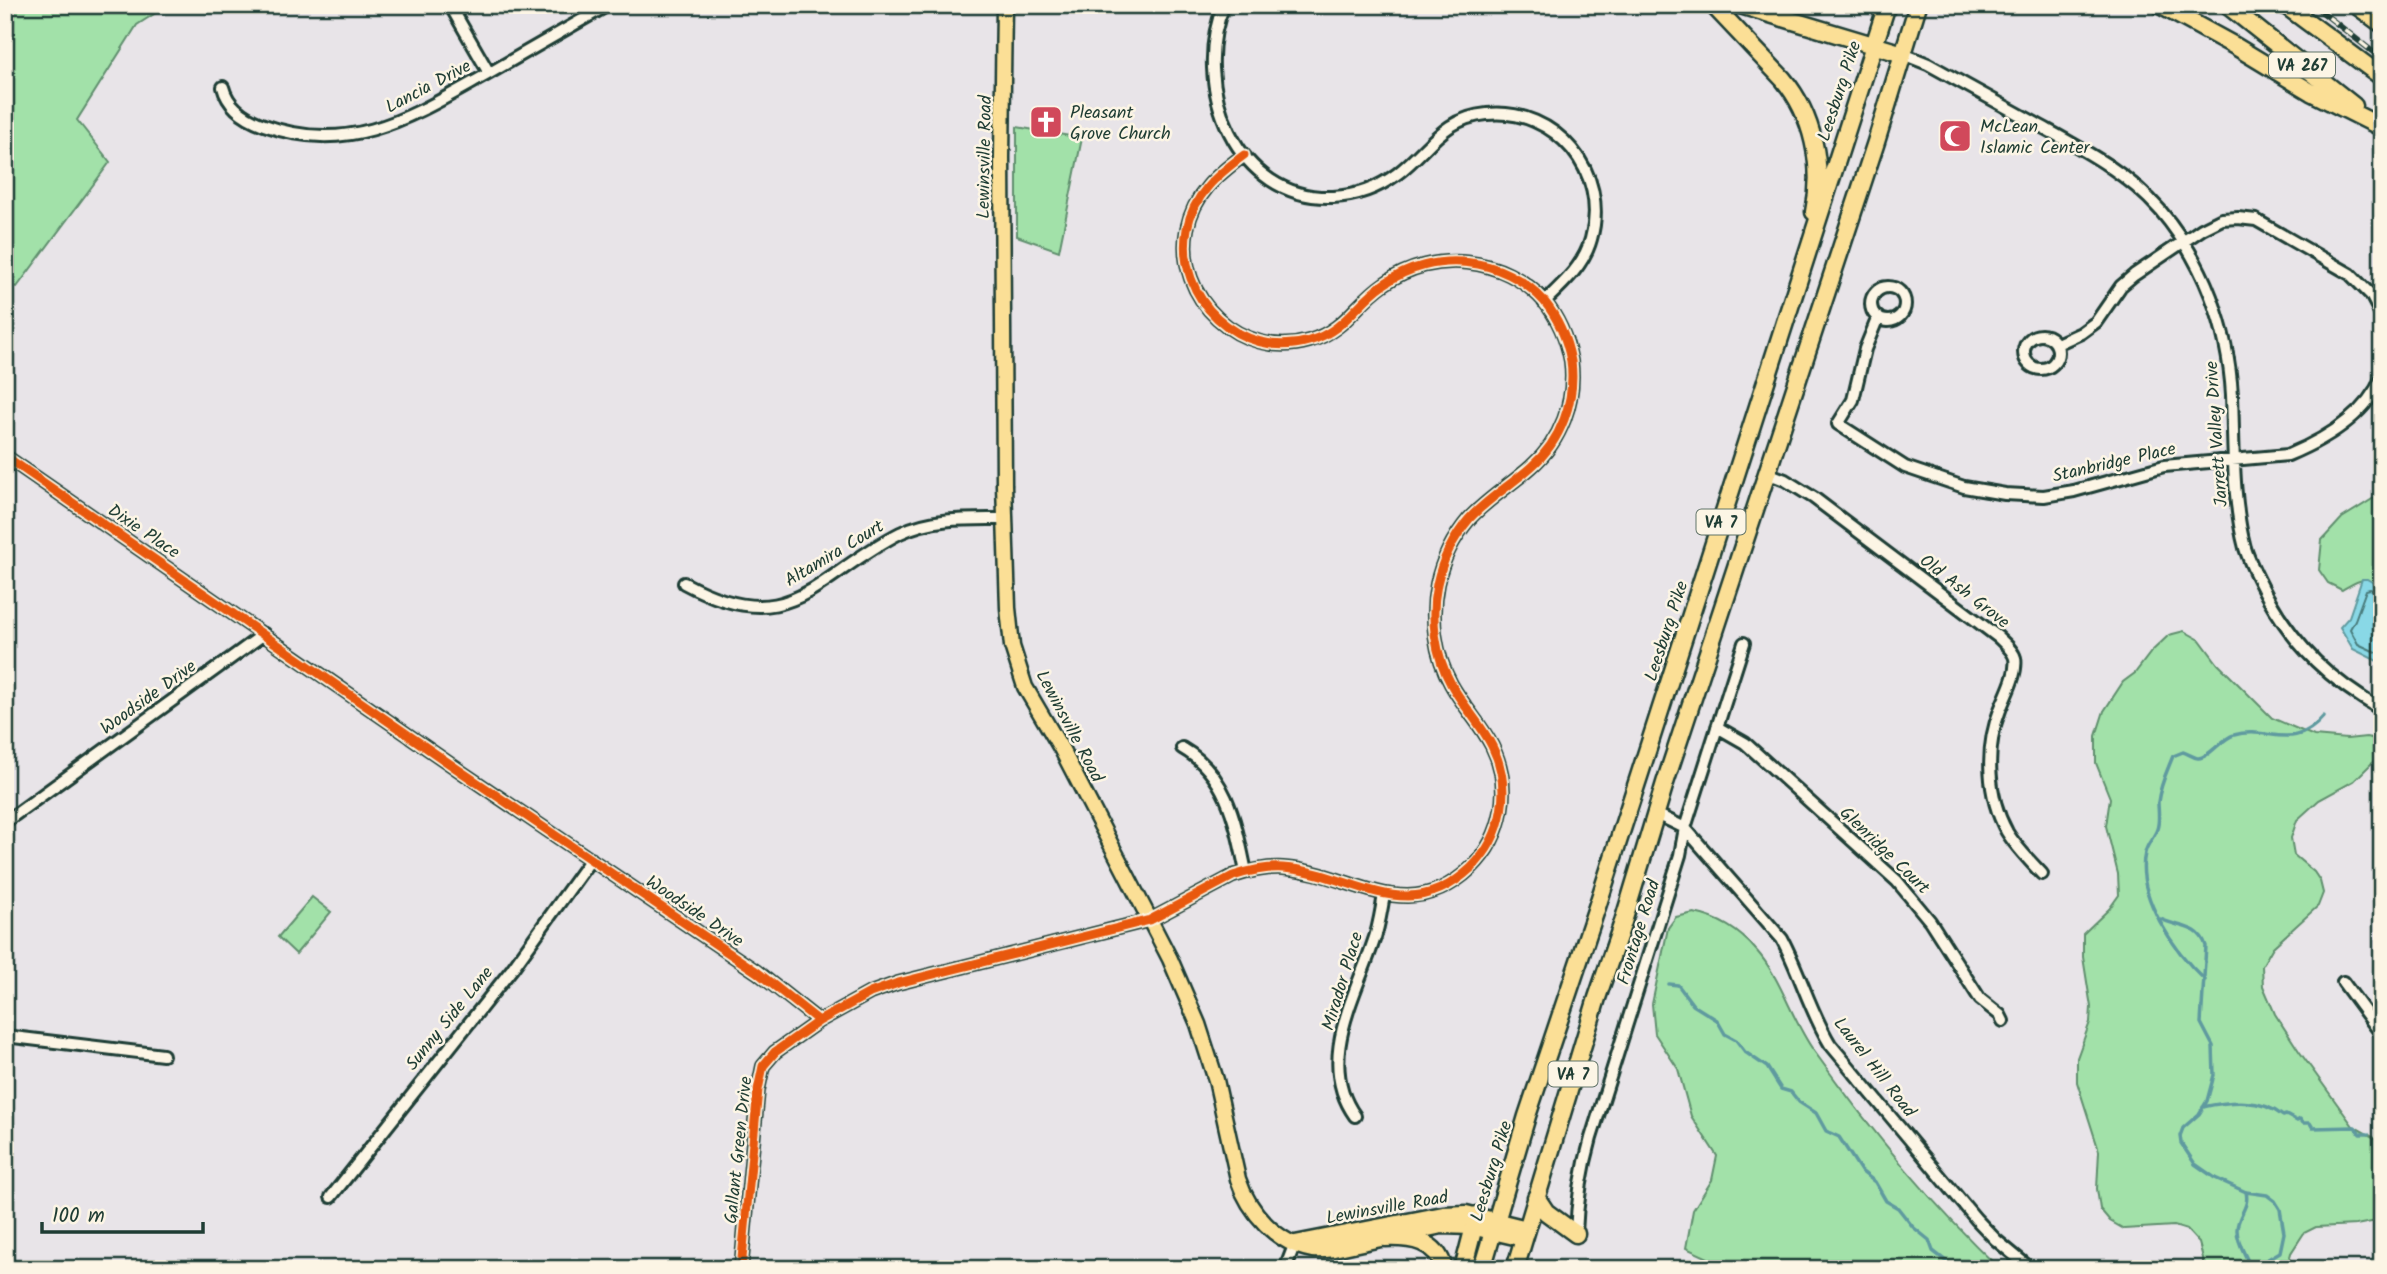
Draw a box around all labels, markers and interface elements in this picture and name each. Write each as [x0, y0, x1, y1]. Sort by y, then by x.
street label: Leesburg Pike [1811, 37, 1870, 145]
street label: Lancia Drive [381, 53, 477, 122]
road number: VA 267 [2269, 53, 2335, 78]
street label: Lewinsville Road [970, 94, 1001, 219]
place label: Pleasant Grove Church [1070, 99, 1171, 149]
church icon: Pleasant Grove Church [1027, 103, 1065, 141]
place label: McLean Islamic Center [1980, 113, 2090, 163]
mosque icon: McLean Islamic Center [1936, 117, 1974, 155]
street label: Jarrett Valley Drive [2198, 360, 2237, 508]
street label: Stanbridge Place [2050, 435, 2179, 492]
street label: Dixie Place [101, 497, 185, 567]
road number: VA 7 [1696, 509, 1746, 534]
street label: Altamira Court [780, 513, 891, 595]
street label: Old Ash Grove [1913, 548, 2016, 637]
street label: Leesburg Pike [1638, 577, 1697, 685]
street label: Woodside Drive [95, 653, 203, 743]
street label: Lewinsville Road [1027, 665, 1111, 789]
street label: Glenridge Court [1832, 800, 1937, 903]
street label: Woodside Drive [639, 869, 749, 956]
street label: Frontage Road [1610, 875, 1669, 989]
street label: Mirador Place [1315, 928, 1372, 1034]
street label: Sunny Side Lane [399, 960, 501, 1077]
street label: Laurel Hill Road [1825, 1011, 1923, 1125]
road number: VA 7 [1548, 1062, 1598, 1086]
street label: Gallant Green Drive [717, 1075, 762, 1225]
street label: Leesburg Pike [1463, 1117, 1522, 1225]
street label: Lewinsville Road [1324, 1183, 1452, 1233]
scale bar [42, 1190, 203, 1234]
text: 100 m [52, 1200, 105, 1233]

